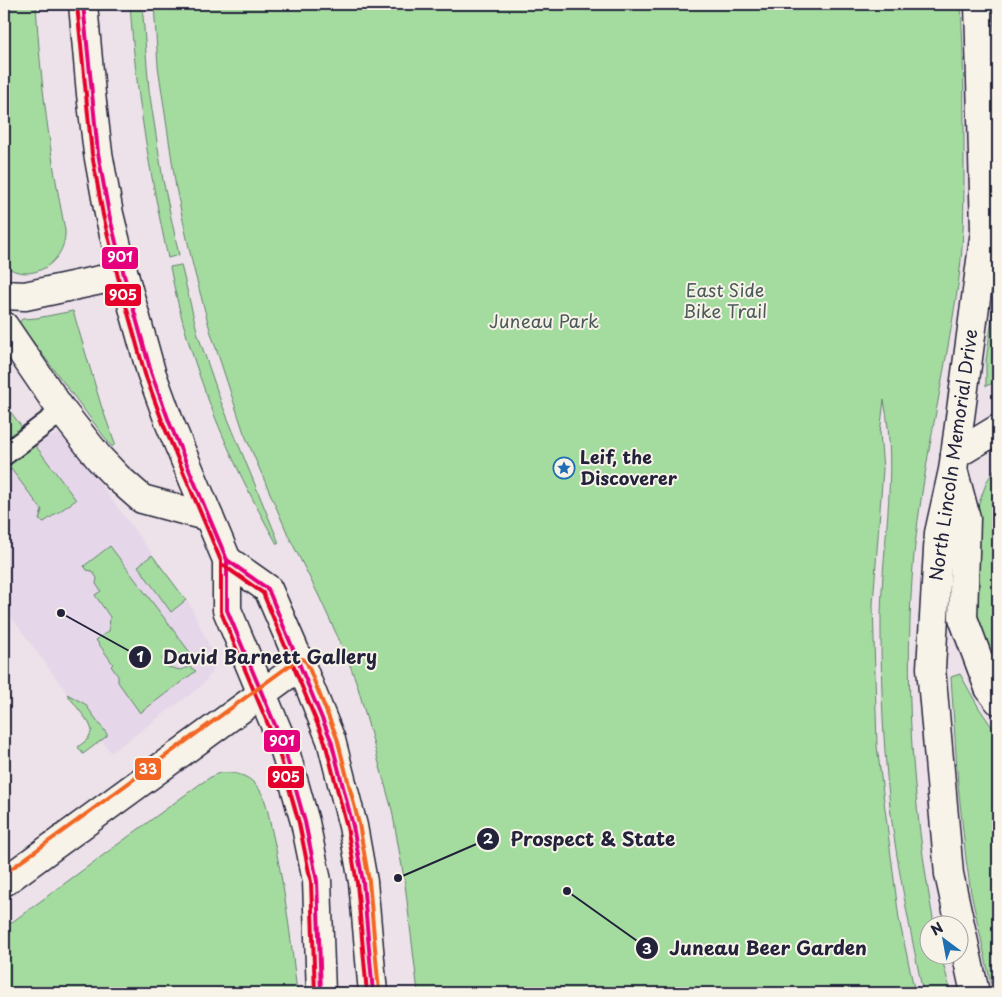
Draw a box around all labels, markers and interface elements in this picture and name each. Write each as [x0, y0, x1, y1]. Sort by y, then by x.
line badge: 901 [101, 246, 139, 270]
text: 901 [107, 246, 133, 267]
park label: East Side Bike Trail [683, 276, 767, 324]
line badge: 905 [104, 283, 142, 307]
text: 905 [109, 284, 137, 305]
park label: Juneau Park [489, 307, 599, 334]
street label: North Lincoln Memorial Drive [921, 327, 984, 582]
place label: Leif, the Discoverer [580, 443, 678, 491]
place icon: Leif, the Discoverer [552, 456, 576, 480]
callout: David Barnett Gallery [128, 640, 387, 674]
text: David Barnett Gallery [163, 642, 377, 670]
text: 1 [136, 644, 144, 667]
line badge: 901 [263, 729, 301, 753]
text: 901 [269, 730, 295, 751]
line badge: 33 [134, 757, 162, 781]
text: 33 [139, 758, 157, 779]
line badge: 905 [267, 765, 305, 789]
text: 905 [272, 766, 300, 787]
callout: Prospect & State [475, 822, 686, 856]
text: Prospect & State [511, 824, 675, 852]
text: 2 [483, 826, 494, 849]
north arrow [920, 914, 970, 964]
text: N [927, 917, 947, 940]
callout: Juneau Beer Garden [635, 931, 877, 965]
text: Juneau Beer Garden [669, 933, 867, 961]
text: 3 [642, 936, 652, 959]

